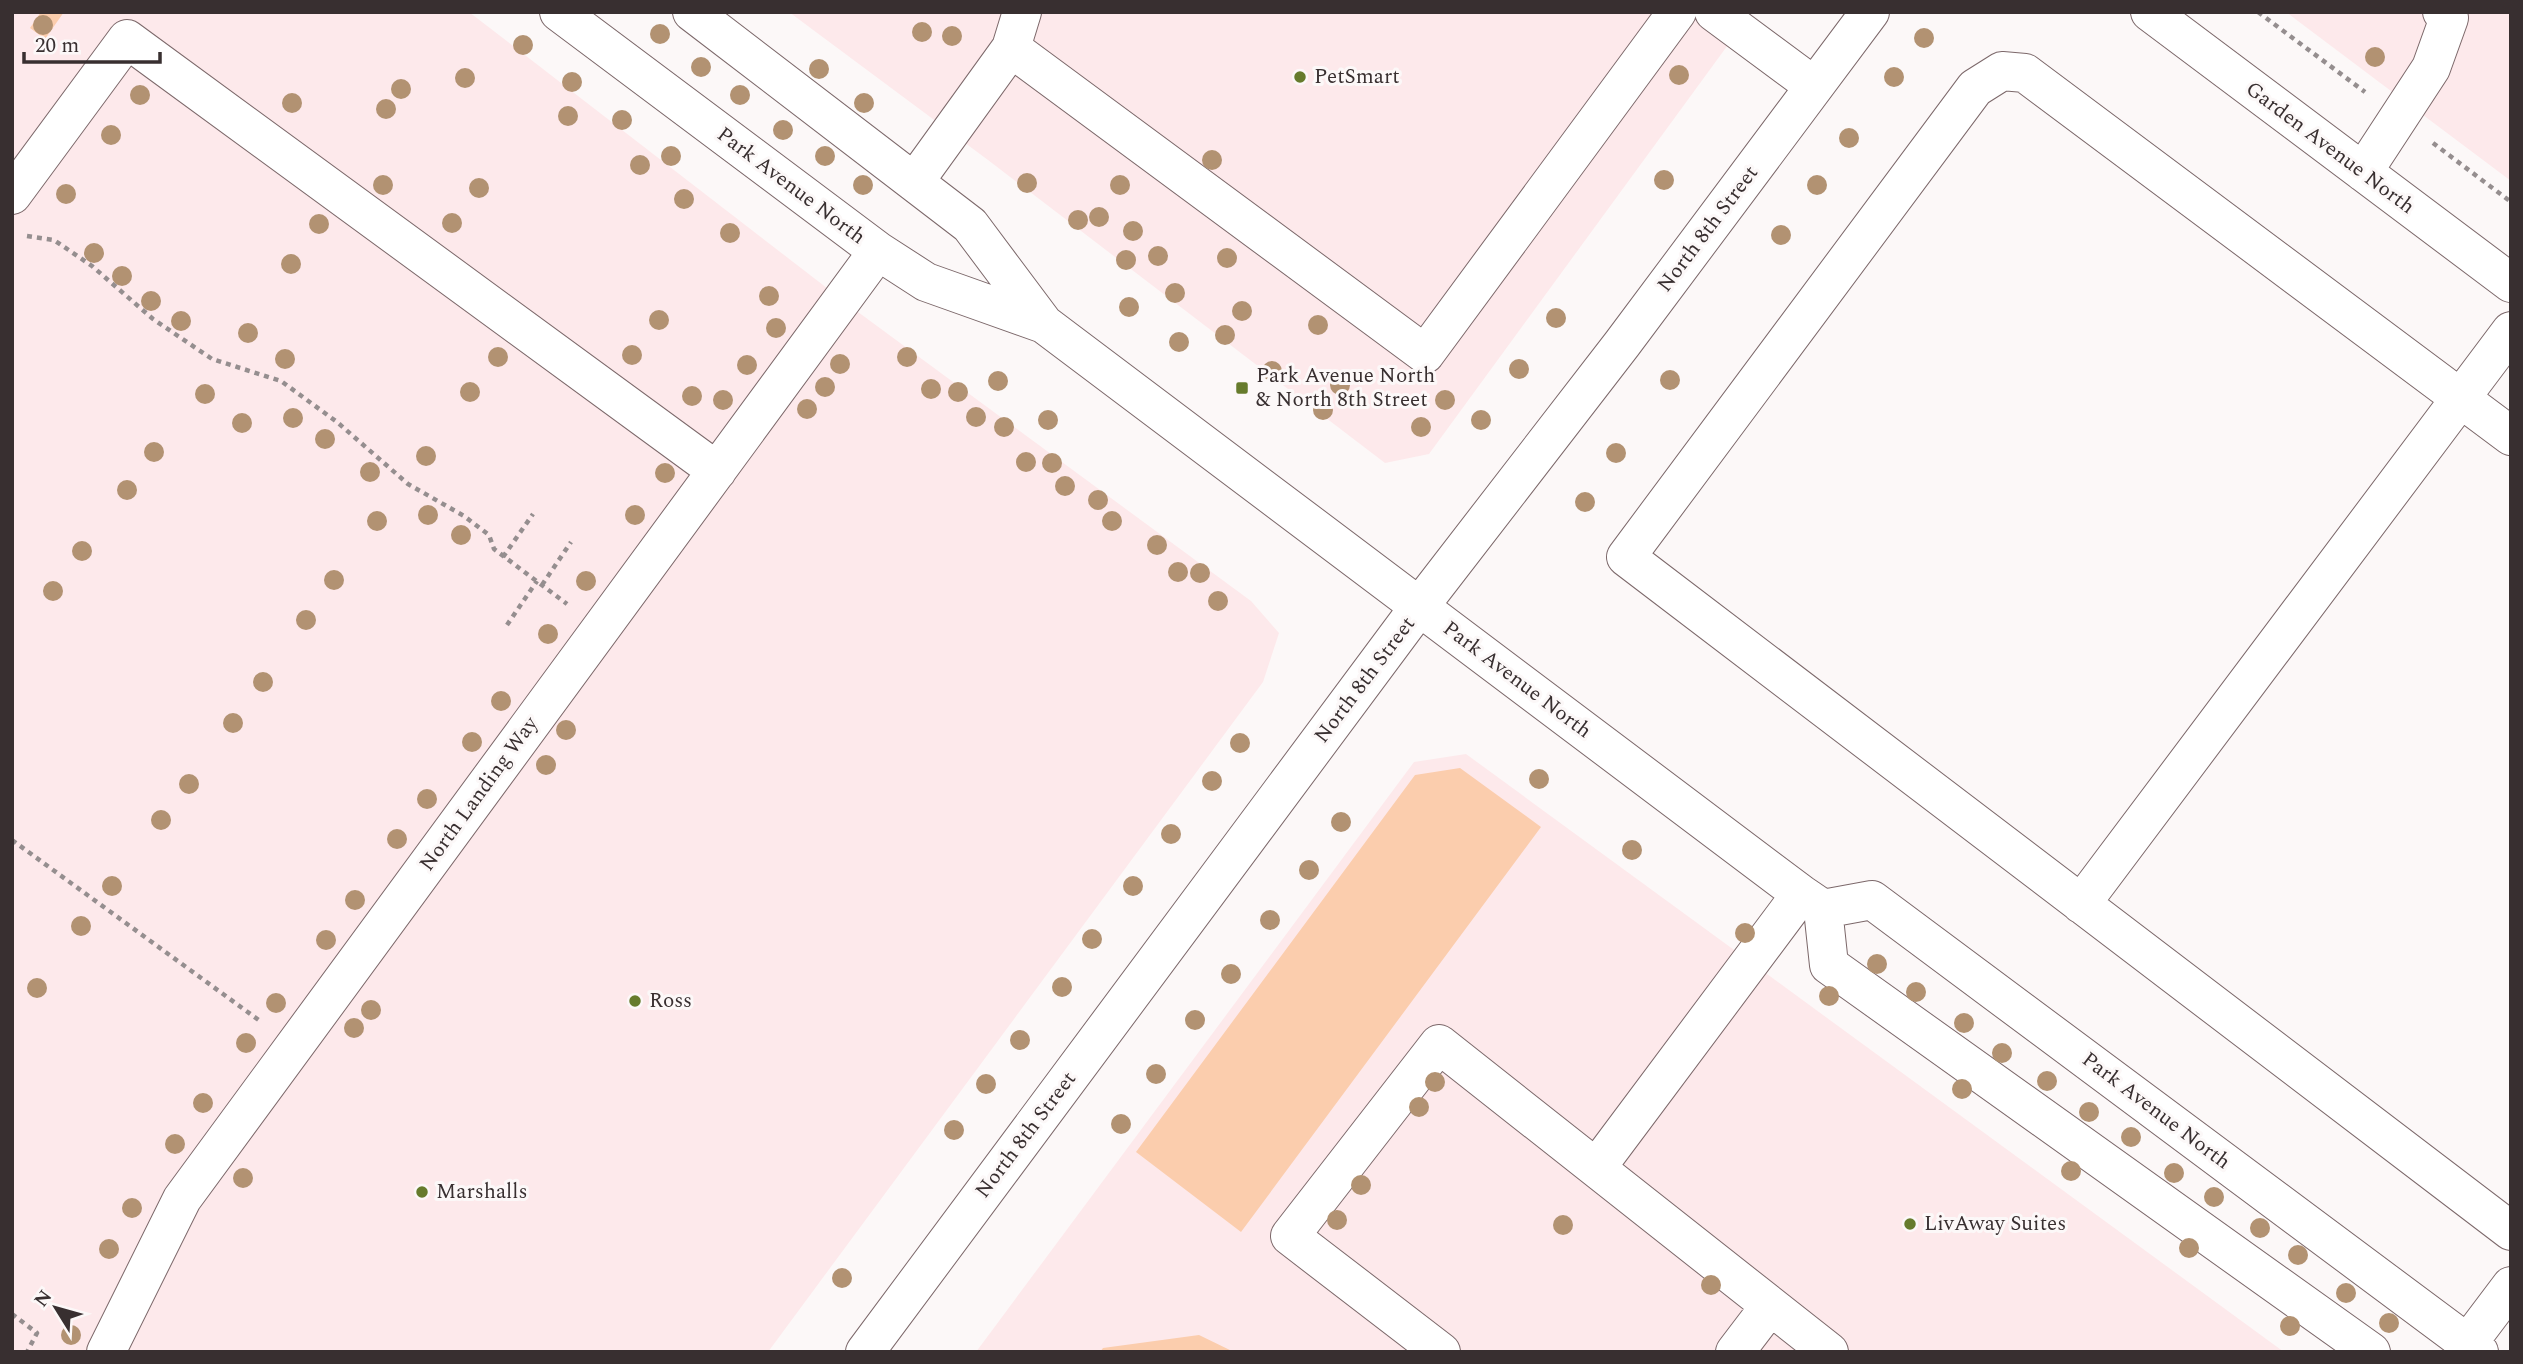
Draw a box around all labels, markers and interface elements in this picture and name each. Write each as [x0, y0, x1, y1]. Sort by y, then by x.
scale bar [24, 21, 161, 65]
text: 20 m [35, 30, 79, 62]
place label: PetSmart [1314, 61, 1400, 93]
marker: PetSmart [1292, 69, 1308, 85]
street label: Garden Avenue North [2239, 74, 2421, 222]
street label: Park Avenue North [710, 119, 872, 253]
street label: North 8th Street [1650, 159, 1766, 299]
place label: Park Avenue North & North 8th Street [1256, 360, 1435, 416]
marker: Park Avenue North & North 8th Street [1234, 380, 1250, 396]
street label: North 8th Street [1307, 610, 1423, 750]
street label: Park Avenue North [1436, 613, 1598, 747]
street label: North Landing Way [412, 709, 547, 878]
place label: Ross [649, 985, 692, 1017]
marker: Ross [627, 993, 643, 1009]
street label: Park Avenue North [2075, 1044, 2237, 1178]
street label: North 8th Street [968, 1065, 1084, 1205]
place label: Marshalls [436, 1176, 528, 1208]
marker: Marshalls [414, 1184, 430, 1200]
place label: LivAway Suites [1924, 1208, 2066, 1240]
marker: LivAway Suites [1902, 1216, 1918, 1232]
north arrow [21, 1273, 91, 1343]
text: N [27, 1284, 60, 1314]

